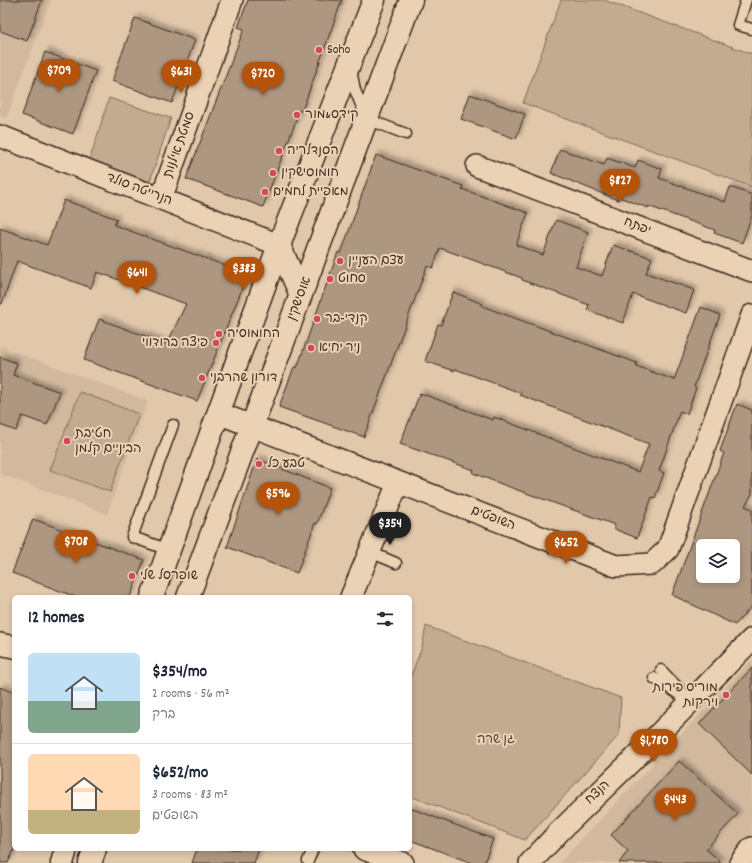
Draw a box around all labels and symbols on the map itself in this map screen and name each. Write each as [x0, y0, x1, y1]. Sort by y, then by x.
place label: Soho [327, 41, 350, 60]
marker: Soho [314, 45, 324, 55]
pin: $709 [35, 59, 83, 93]
pin: $631 [157, 60, 205, 94]
pin: $720 [239, 62, 287, 96]
place label: קידס&מור [305, 106, 359, 125]
street label: סמטת אילנות [159, 109, 201, 181]
marker: קידס&מור [292, 110, 302, 120]
place label: הסנדלריה [287, 142, 339, 161]
marker: הסנדלריה [274, 146, 284, 156]
place label: חומוסישקין [281, 164, 339, 183]
marker: חומוסישקין [268, 168, 278, 178]
street label: הנרייטה סולד [103, 169, 175, 211]
pin: $827 [596, 169, 644, 203]
place label: מאפיית לחמים [273, 183, 349, 202]
marker: מאפיית לחמים [260, 187, 270, 197]
street label: יפתח [621, 213, 653, 241]
place label: עצם העניין [348, 252, 404, 271]
marker: עצם העניין [335, 256, 345, 266]
pin: $383 [220, 257, 268, 291]
pin: $641 [113, 261, 161, 295]
place label: סחוט [338, 270, 366, 289]
street label: אוסישקין [283, 274, 317, 324]
marker: סחוט [325, 274, 335, 284]
place label: קנדי-בר [325, 310, 368, 329]
marker: קנדי-בר [312, 314, 322, 324]
place label: החומוסיה [227, 325, 280, 344]
marker: החומוסיה [214, 329, 224, 339]
place label: פיצה ברודווי [142, 334, 208, 353]
marker: פיצה ברודווי [211, 338, 221, 348]
place label: ניר יחיא [319, 339, 360, 358]
marker: ניר יחיא [306, 343, 316, 353]
place label: דורון שהרבני [210, 369, 277, 388]
marker: דורון שהרבני [197, 373, 207, 383]
place label: חטיבת הביניים קלמן [74, 425, 142, 459]
marker: חטיבת הביניים קלמן [62, 436, 72, 446]
place label: טבע כל [267, 455, 305, 474]
marker: טבע כל [254, 459, 264, 469]
pin: $596 [254, 482, 302, 516]
street label: השופטים [468, 502, 518, 536]
pin: $354 [366, 512, 414, 546]
pin: $708 [52, 530, 100, 564]
pin: $652 [542, 531, 590, 565]
place label: שופרסל שלי [140, 567, 199, 586]
marker: שופרסל שלי [127, 571, 137, 581]
place label: מוריס פירות וירקות [651, 679, 718, 713]
marker: מוריס פירות וירקות [721, 690, 731, 700]
pin: $1,780 [621, 729, 687, 763]
park label: גן שרה [477, 731, 515, 750]
street label: הנצח [581, 776, 615, 810]
pin: $443 [651, 788, 699, 822]

